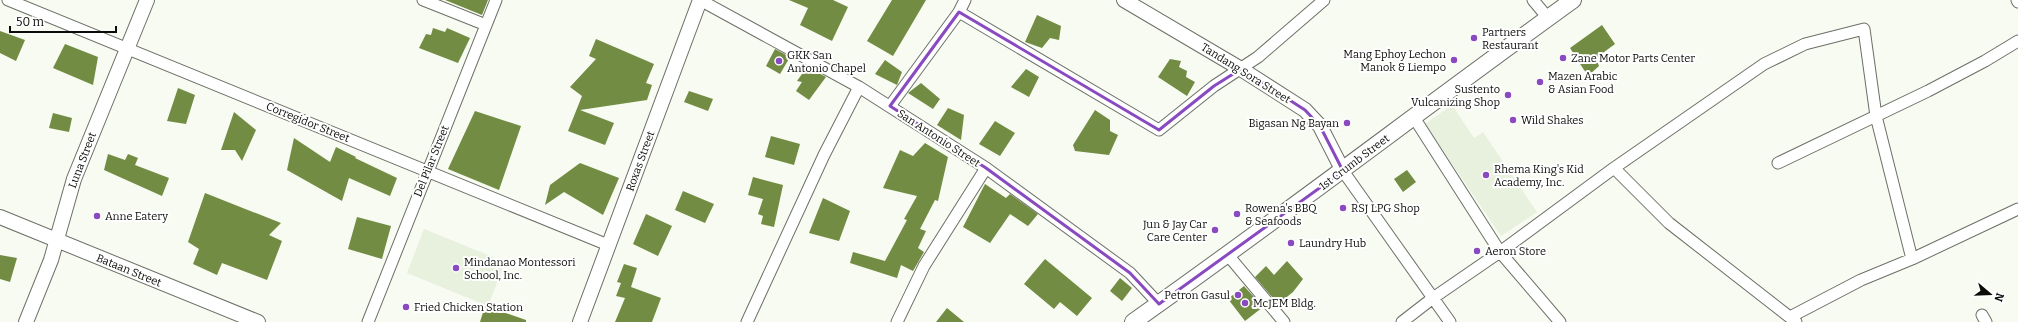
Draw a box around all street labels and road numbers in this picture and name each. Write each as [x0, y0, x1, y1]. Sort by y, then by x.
street label: Tandang Sora Street [1199, 41, 1293, 106]
street label: Corregidor Street [264, 100, 351, 145]
street label: San Antonio Street [895, 107, 983, 170]
street label: Del Pilar Street [411, 123, 452, 199]
street label: Roxas Street [624, 129, 657, 193]
street label: Luna Street [66, 130, 99, 190]
street label: 1st Crumb Street [1317, 132, 1392, 193]
street label: Bataan Street [94, 252, 163, 289]

